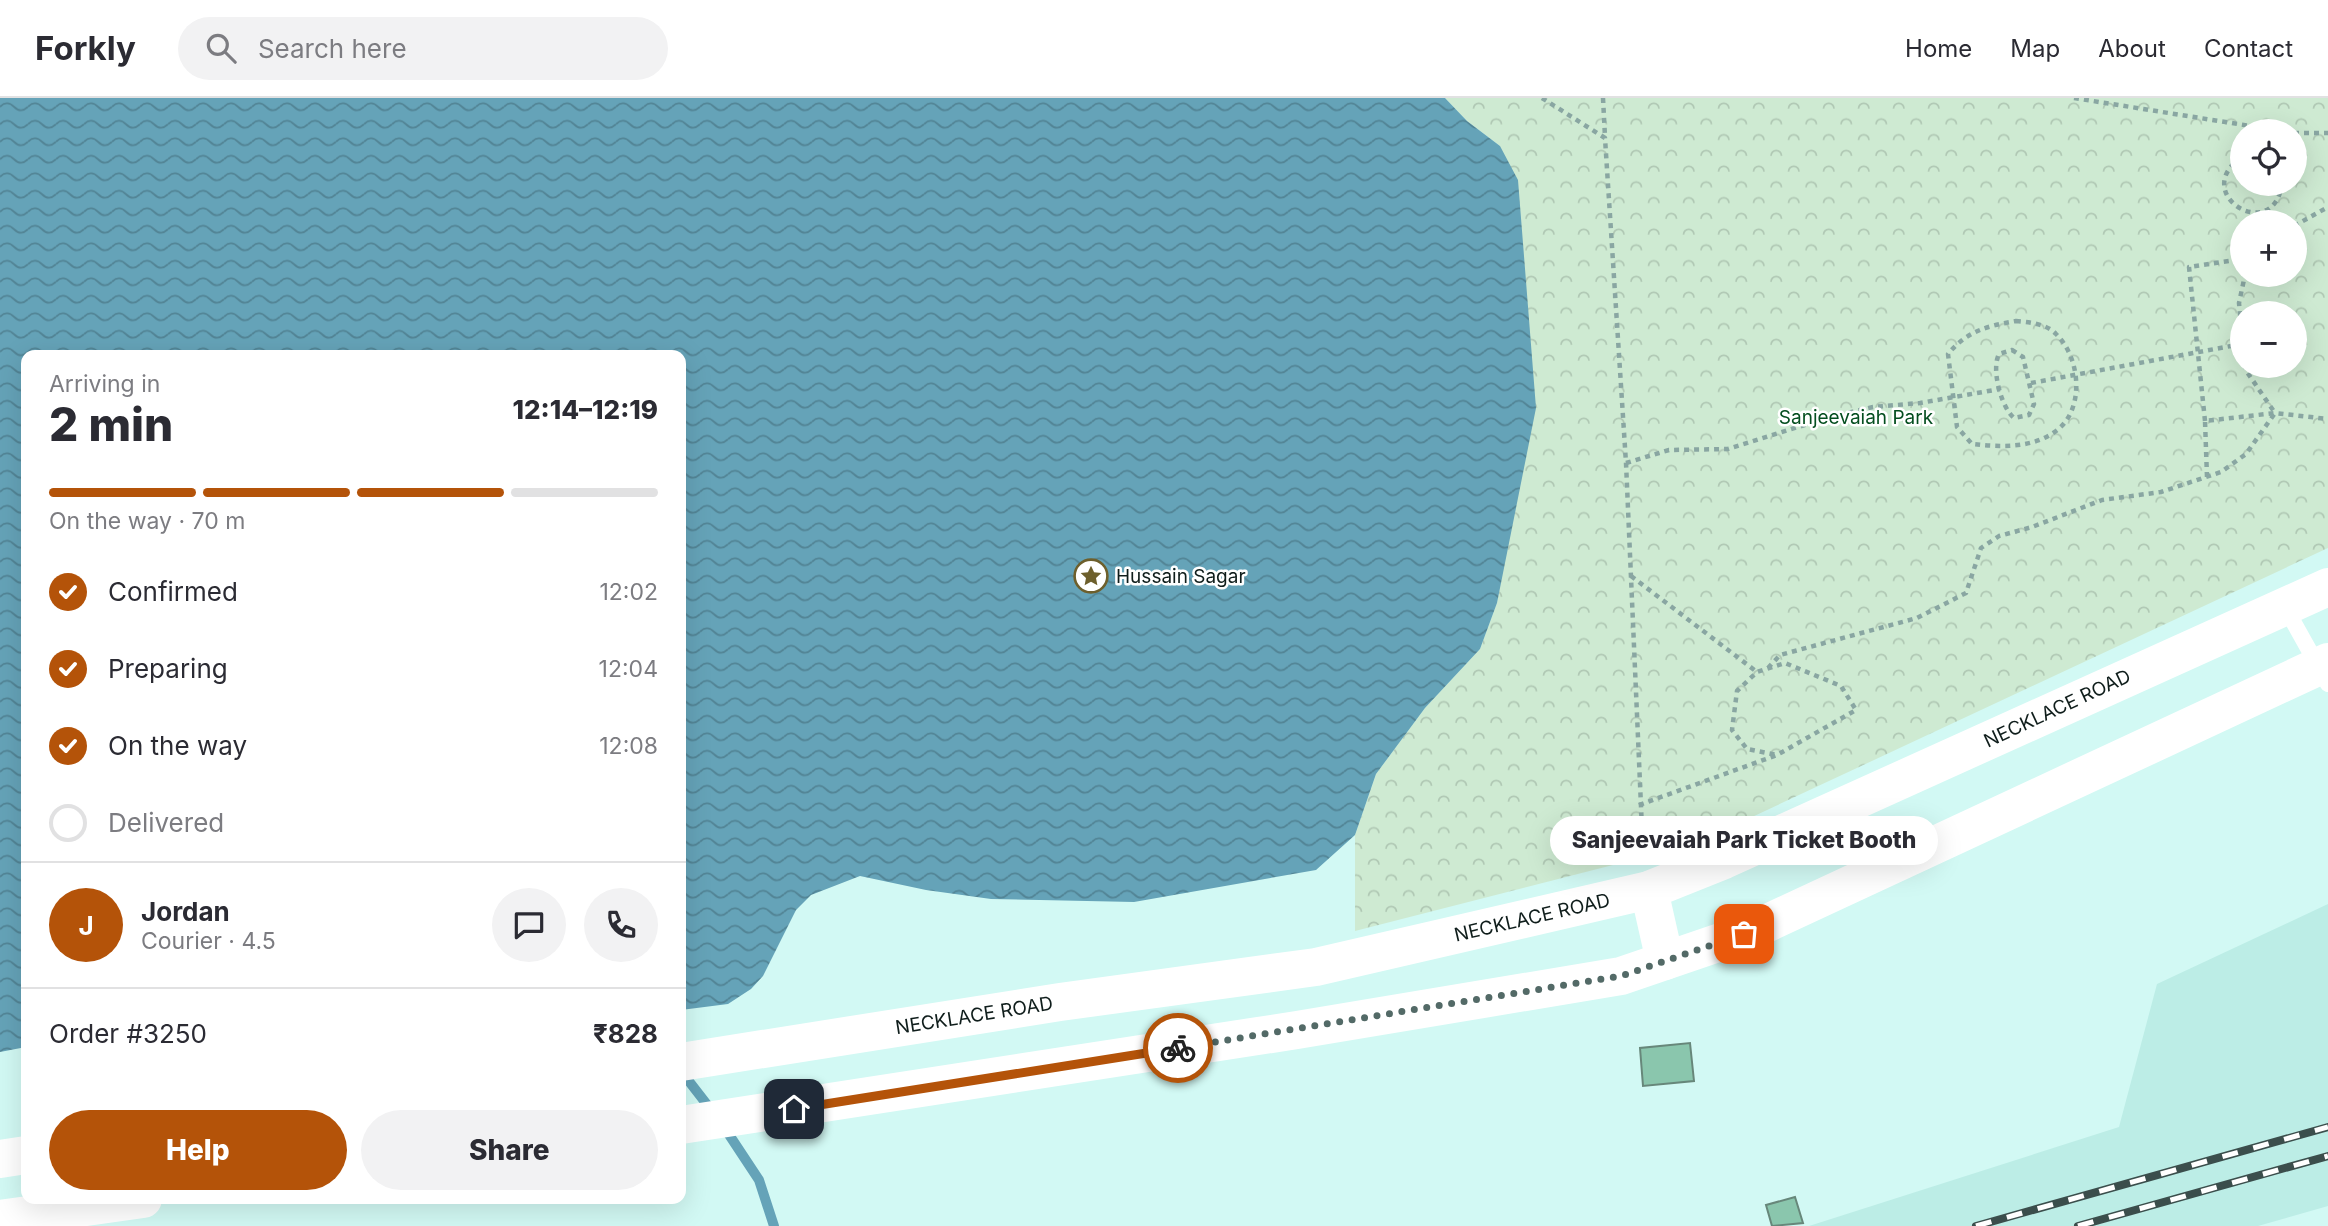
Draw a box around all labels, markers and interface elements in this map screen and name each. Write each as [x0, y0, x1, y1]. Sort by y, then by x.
search box [178, 17, 668, 80]
text: Forkly [35, 28, 136, 68]
icon: search [202, 29, 240, 67]
text: Search here [258, 33, 407, 64]
text: Home [1905, 34, 1972, 63]
text: Map [2010, 34, 2060, 63]
text: About [2098, 34, 2166, 63]
text: Contact [2204, 34, 2293, 63]
map controls [2230, 119, 2307, 378]
button: locate [2230, 119, 2307, 196]
button: + [2230, 210, 2307, 287]
button: − [2230, 301, 2307, 378]
text: Arriving in [49, 370, 160, 398]
text: 12:14–12:19 [512, 394, 658, 425]
text: 2 min [49, 396, 173, 452]
park label: Sanjeevaiah Park [1779, 406, 1934, 429]
text: On the way · 70 m [49, 507, 245, 535]
place icon: Hussain Sagar [1072, 557, 1110, 595]
place label: Hussain Sagar [1116, 565, 1246, 588]
icon: check [49, 573, 87, 611]
text: Confirmed [108, 576, 238, 607]
text: 12:02 [599, 578, 658, 606]
icon: check [49, 650, 87, 688]
text: Preparing [108, 653, 228, 684]
text: 12:04 [599, 655, 658, 683]
street label: NECKLACE ROAD [1980, 664, 2134, 753]
icon: check [49, 727, 87, 765]
text: On the way [108, 730, 247, 761]
text: 12:08 [599, 732, 658, 760]
text: Delivered [108, 807, 224, 838]
callout: Sanjeevaiah Park Ticket Booth [1550, 815, 1938, 864]
text: Sanjeevaiah Park Ticket Booth [1572, 826, 1916, 854]
button: chat [492, 888, 566, 962]
button: phone [584, 888, 658, 962]
street label: NECKLACE ROAD [1452, 888, 1612, 947]
text: Jordan [141, 896, 230, 927]
pin [1714, 904, 1774, 964]
text: J [78, 910, 94, 941]
icon: bag [1725, 915, 1763, 953]
text: Courier · 4.5 [141, 927, 276, 955]
street label: NECKLACE ROAD [894, 992, 1054, 1039]
courier [1143, 1013, 1213, 1083]
text: Order #3250 [49, 1018, 207, 1049]
text: ₹828 [593, 1018, 658, 1049]
icon: bike [1159, 1029, 1197, 1067]
pin [764, 1079, 824, 1139]
icon: home [775, 1090, 813, 1128]
button: Help [49, 1110, 347, 1190]
button: Share [361, 1110, 658, 1190]

